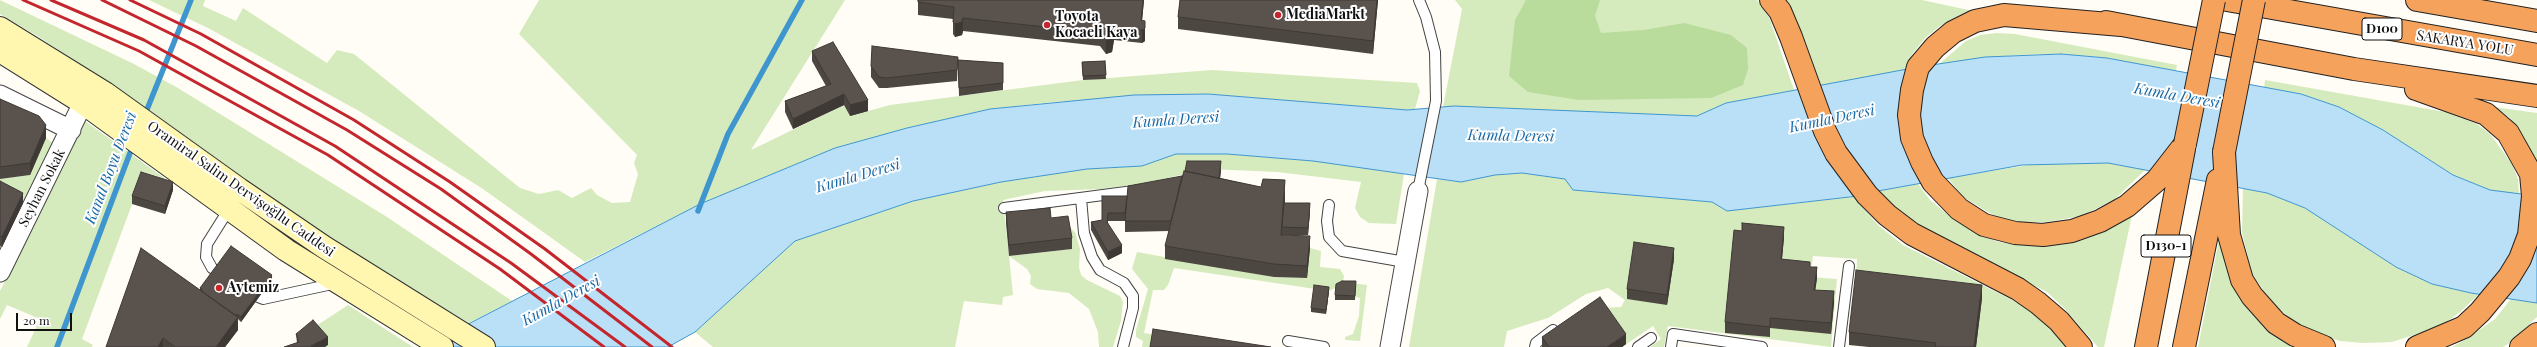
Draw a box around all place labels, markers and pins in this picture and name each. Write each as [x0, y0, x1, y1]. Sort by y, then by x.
place label: MediaMarkt [1286, 7, 1365, 23]
place label: Toyota Kocaeli Kaya [1055, 9, 1137, 42]
marker: MediaMarkt [1273, 10, 1283, 20]
marker: Toyota Kocaeli Kaya [1042, 20, 1052, 30]
place label: Aytemiz [227, 280, 279, 296]
marker: Aytemiz [214, 283, 224, 293]

